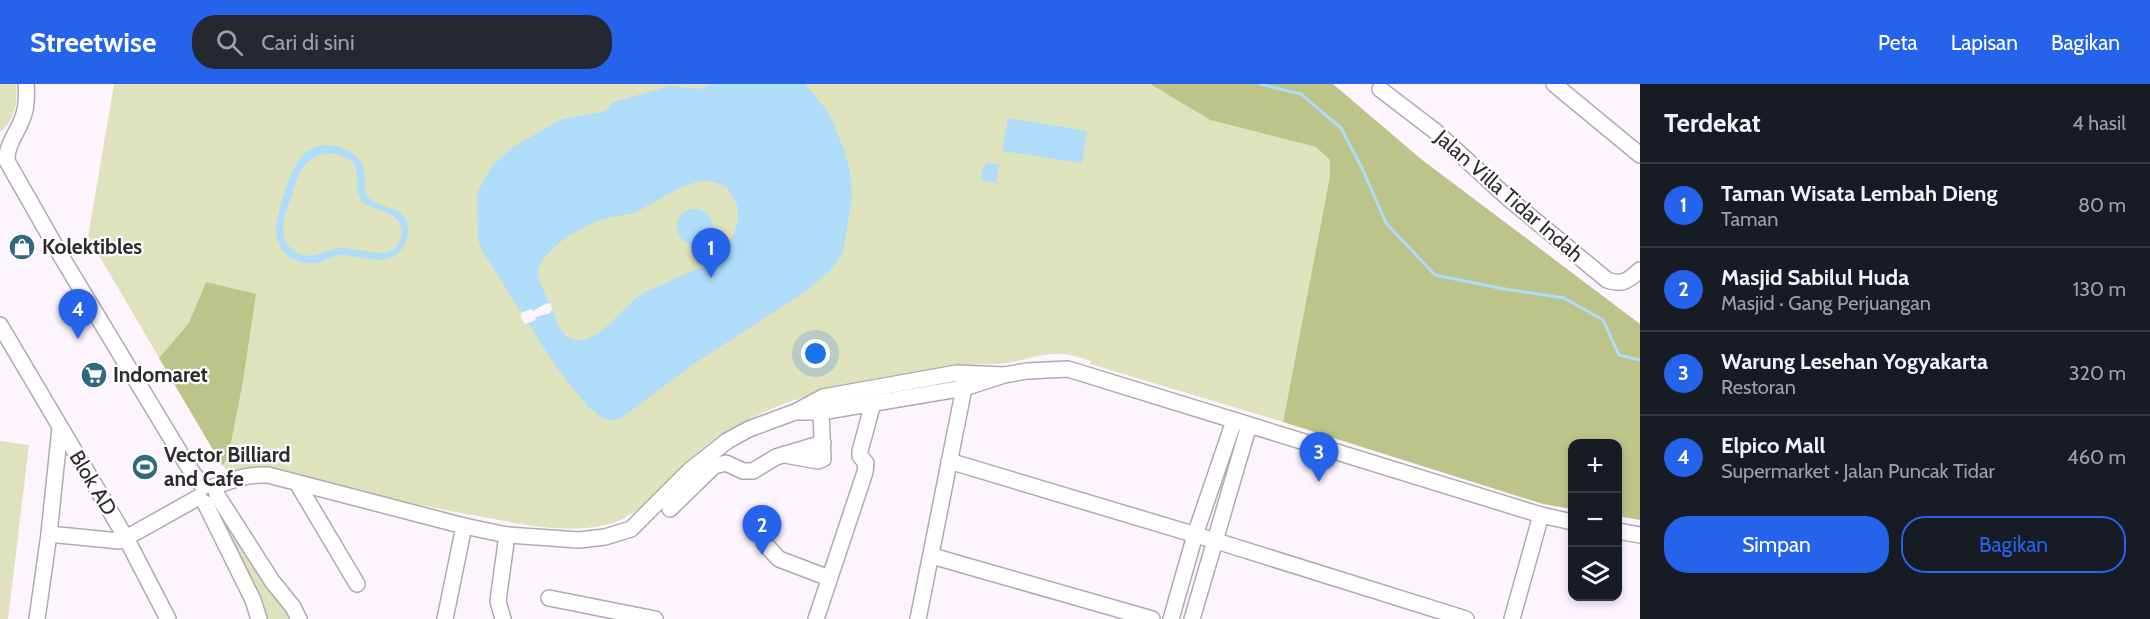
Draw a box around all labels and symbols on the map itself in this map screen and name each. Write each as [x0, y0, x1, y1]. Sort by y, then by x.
street label: Jalan Villa Tidar Indah [1429, 124, 1589, 267]
pin: 1 [692, 228, 730, 278]
shop icon: Kolektibles [7, 232, 37, 262]
place label: Kolektibles [42, 234, 142, 259]
pin: 4 [58, 290, 98, 339]
your location [801, 339, 830, 368]
supermarket icon: Indomaret [79, 360, 109, 390]
place label: Indomaret [113, 362, 208, 387]
pin: 3 [1300, 432, 1338, 482]
place label: Vector Billiard and Cafe [164, 442, 290, 491]
street label: Blok AD [64, 446, 122, 520]
sports icon: Vector Billiard and Cafe [130, 452, 160, 482]
pin: 2 [742, 506, 782, 555]

